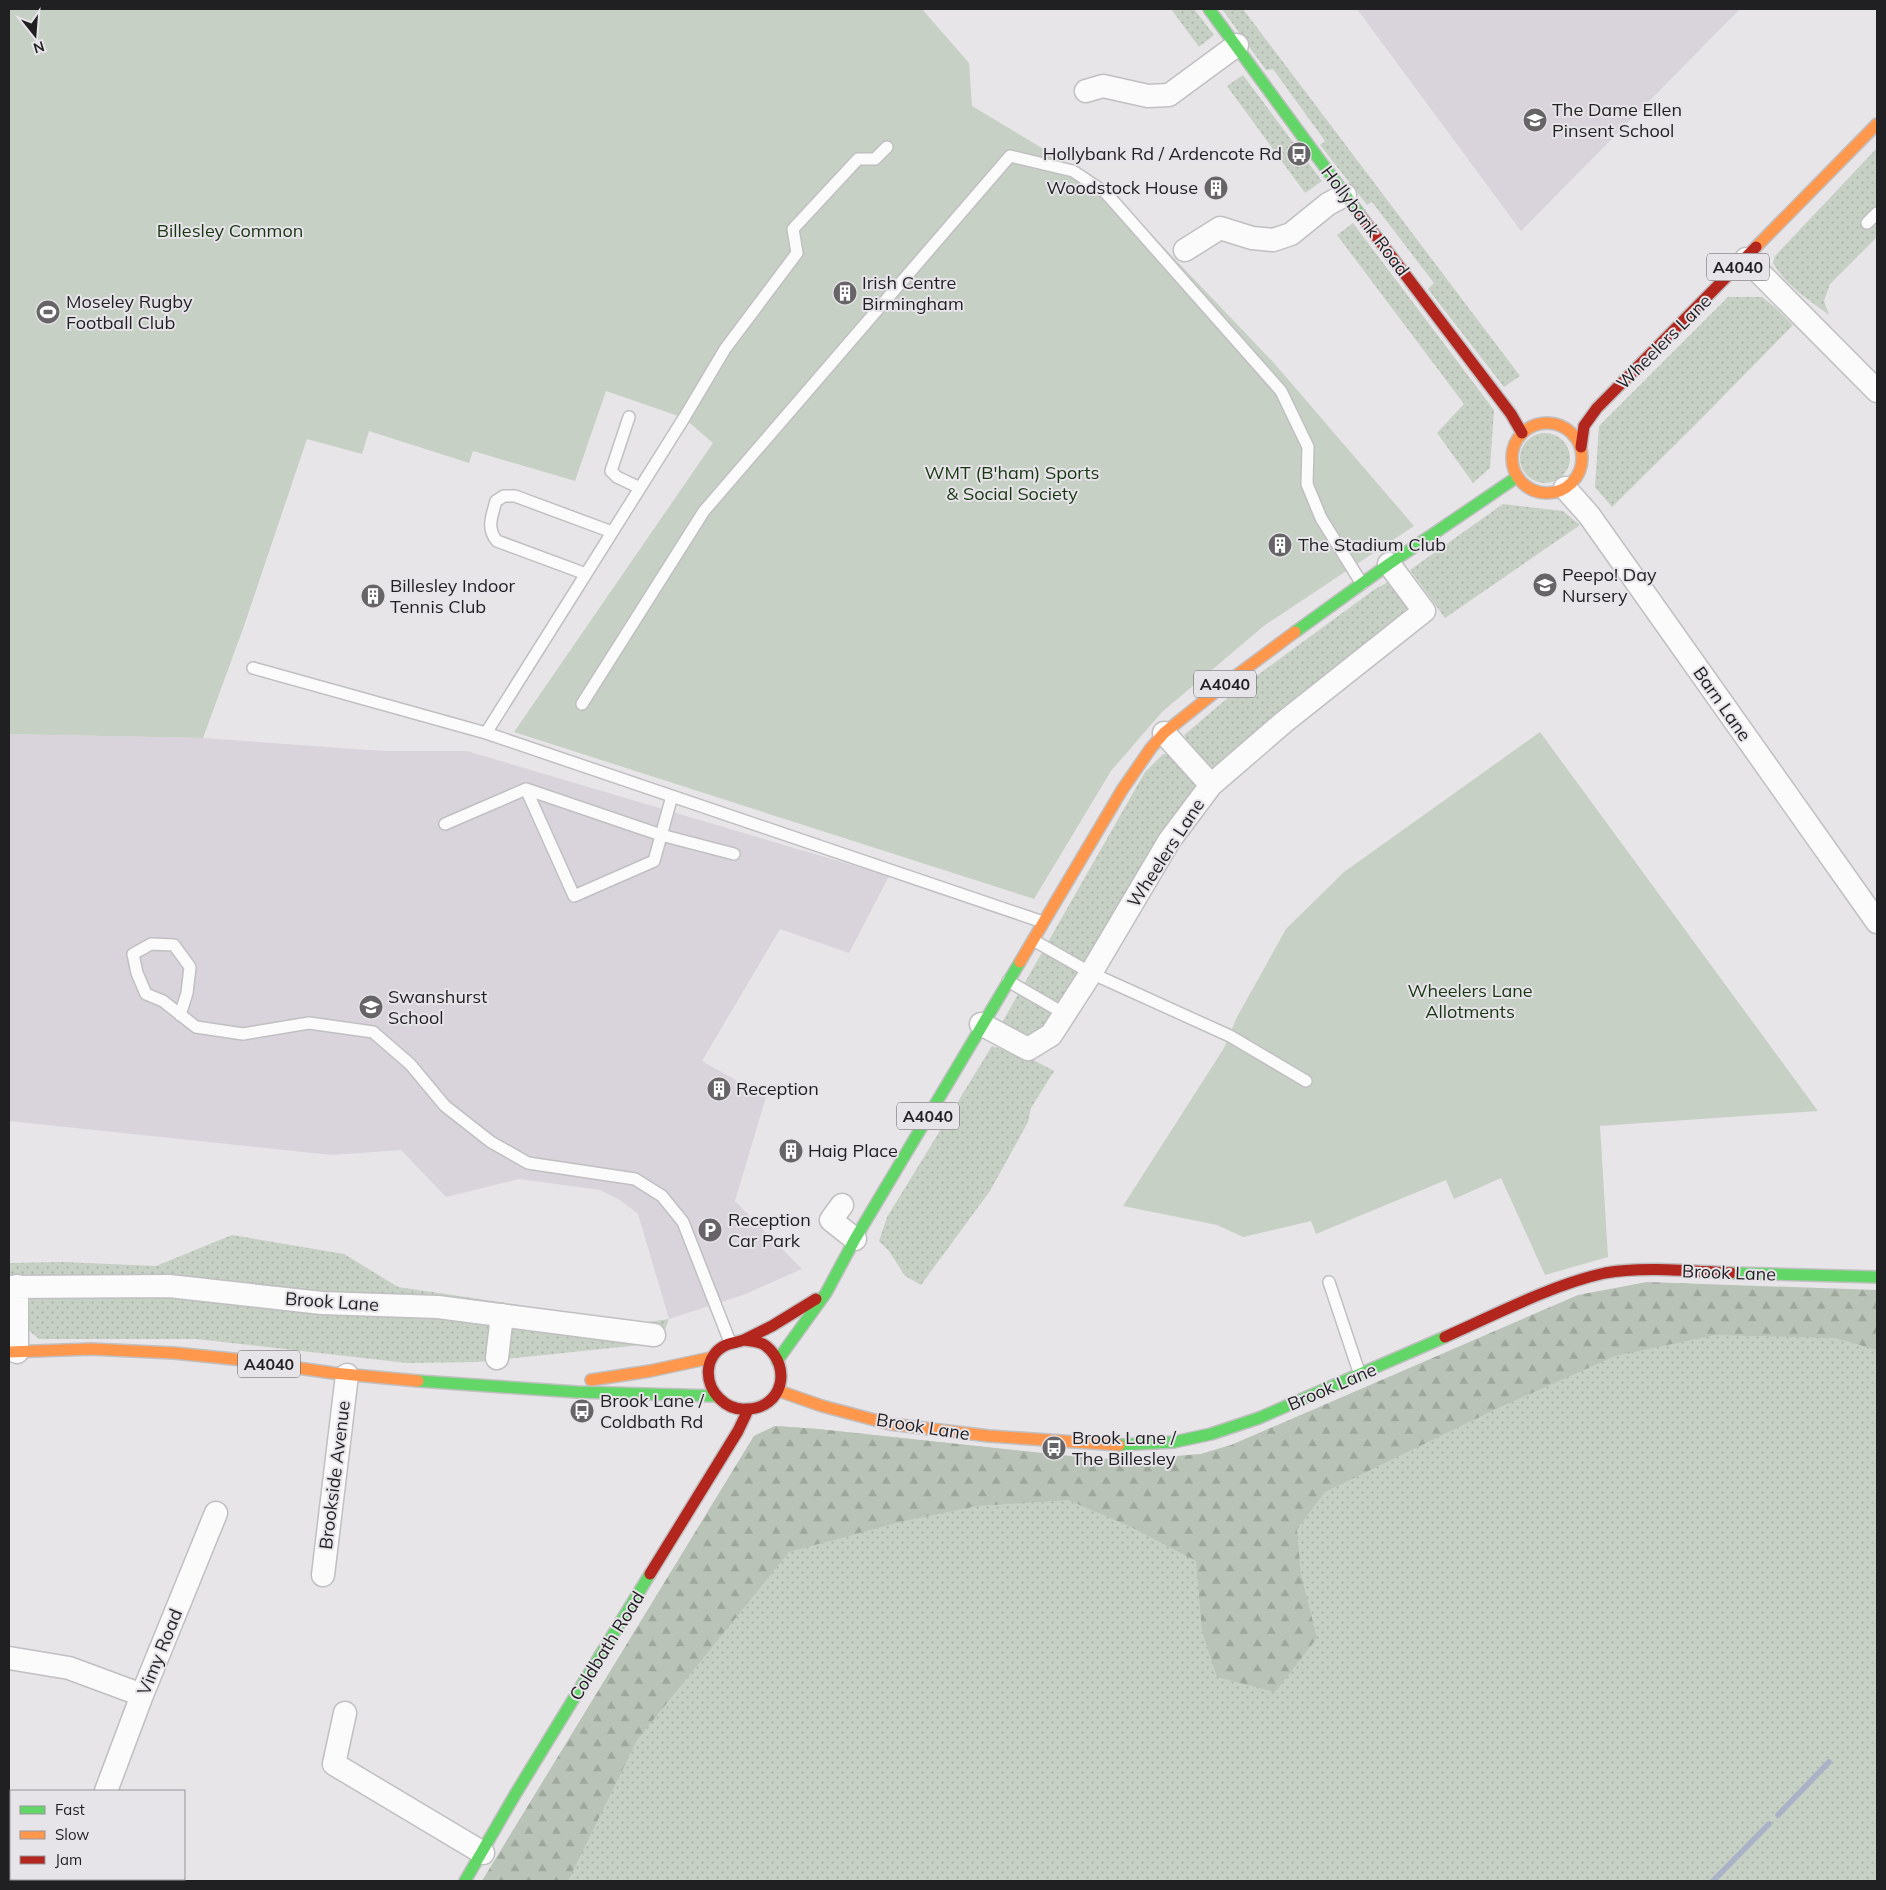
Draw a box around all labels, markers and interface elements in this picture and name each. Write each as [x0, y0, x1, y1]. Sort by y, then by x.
north arrow [10, 10, 60, 60]
text: N [31, 37, 46, 58]
place label: The Dame Ellen Pinsent School [1552, 98, 1682, 142]
school or university icon: The Dame Ellen Pinsent School [1522, 107, 1548, 133]
bus stop icon: Hollybank Rd / Ardencote Rd [1286, 141, 1312, 167]
place label: Hollybank Rd / Ardencote Rd [1043, 142, 1282, 165]
street label: Hollybank Road [1316, 161, 1414, 281]
building icon: Woodstock House [1203, 175, 1229, 201]
place label: Woodstock House [1046, 176, 1198, 199]
park label: Billesley Common [157, 219, 303, 242]
road number: A4040 [1707, 253, 1769, 280]
place label: Irish Centre Birmingham [862, 271, 964, 315]
building icon: Irish Centre Birmingham [832, 280, 858, 306]
street label: Wheelers Lane [1611, 289, 1716, 394]
place label: Moseley Rugby Football Club [66, 290, 193, 334]
sports icon: Moseley Rugby Football Club [35, 299, 61, 325]
park label: WMT (B'ham) Sports & Social Society [924, 461, 1100, 505]
building icon: The Stadium Club [1267, 532, 1293, 558]
place label: The Stadium Club [1298, 533, 1446, 556]
place label: Peepo! Day Nursery [1562, 563, 1657, 607]
school or university icon: Peepo! Day Nursery [1532, 572, 1558, 598]
place label: Billesley Indoor Tennis Club [390, 574, 516, 618]
building icon: Billesley Indoor Tennis Club [360, 583, 386, 609]
street label: Barn Lane [1688, 662, 1756, 745]
road number: A4040 [1194, 671, 1256, 698]
street label: Wheelers Lane [1122, 794, 1209, 912]
park label: Wheelers Lane Allotments [1407, 979, 1533, 1023]
place label: Swanshurst School [388, 985, 487, 1029]
school or university icon: Swanshurst School [358, 994, 384, 1020]
building icon: Reception [706, 1076, 732, 1102]
place label: Reception [736, 1077, 819, 1100]
road number: A4040 [897, 1102, 959, 1130]
building icon: Haig Place [778, 1138, 804, 1164]
place label: Haig Place [808, 1139, 898, 1162]
place label: Reception Car Park [728, 1208, 811, 1252]
parking icon: Reception Car Park [697, 1217, 723, 1243]
street label: Brook Lane [1682, 1259, 1776, 1286]
street label: Brook Lane [284, 1287, 380, 1316]
road number: A4040 [238, 1350, 300, 1378]
street label: Brook Lane [1284, 1358, 1380, 1416]
place label: Brook Lane / Coldbath Rd [600, 1389, 705, 1433]
bus stop icon: Brook Lane / Coldbath Rd [569, 1398, 595, 1424]
street label: Brookside Avenue [314, 1399, 355, 1551]
street label: Brook Lane [875, 1408, 971, 1445]
place label: Brook Lane / The Billesley [1072, 1426, 1177, 1470]
bus stop icon: Brook Lane / The Billesley [1041, 1435, 1067, 1461]
street label: Coldbath Road [564, 1587, 649, 1705]
street label: Vimy Road [132, 1605, 187, 1698]
legend [10, 1790, 185, 1880]
text: Fast [55, 1800, 85, 1819]
text: Slow [55, 1825, 89, 1844]
text: Jam [55, 1850, 82, 1869]

